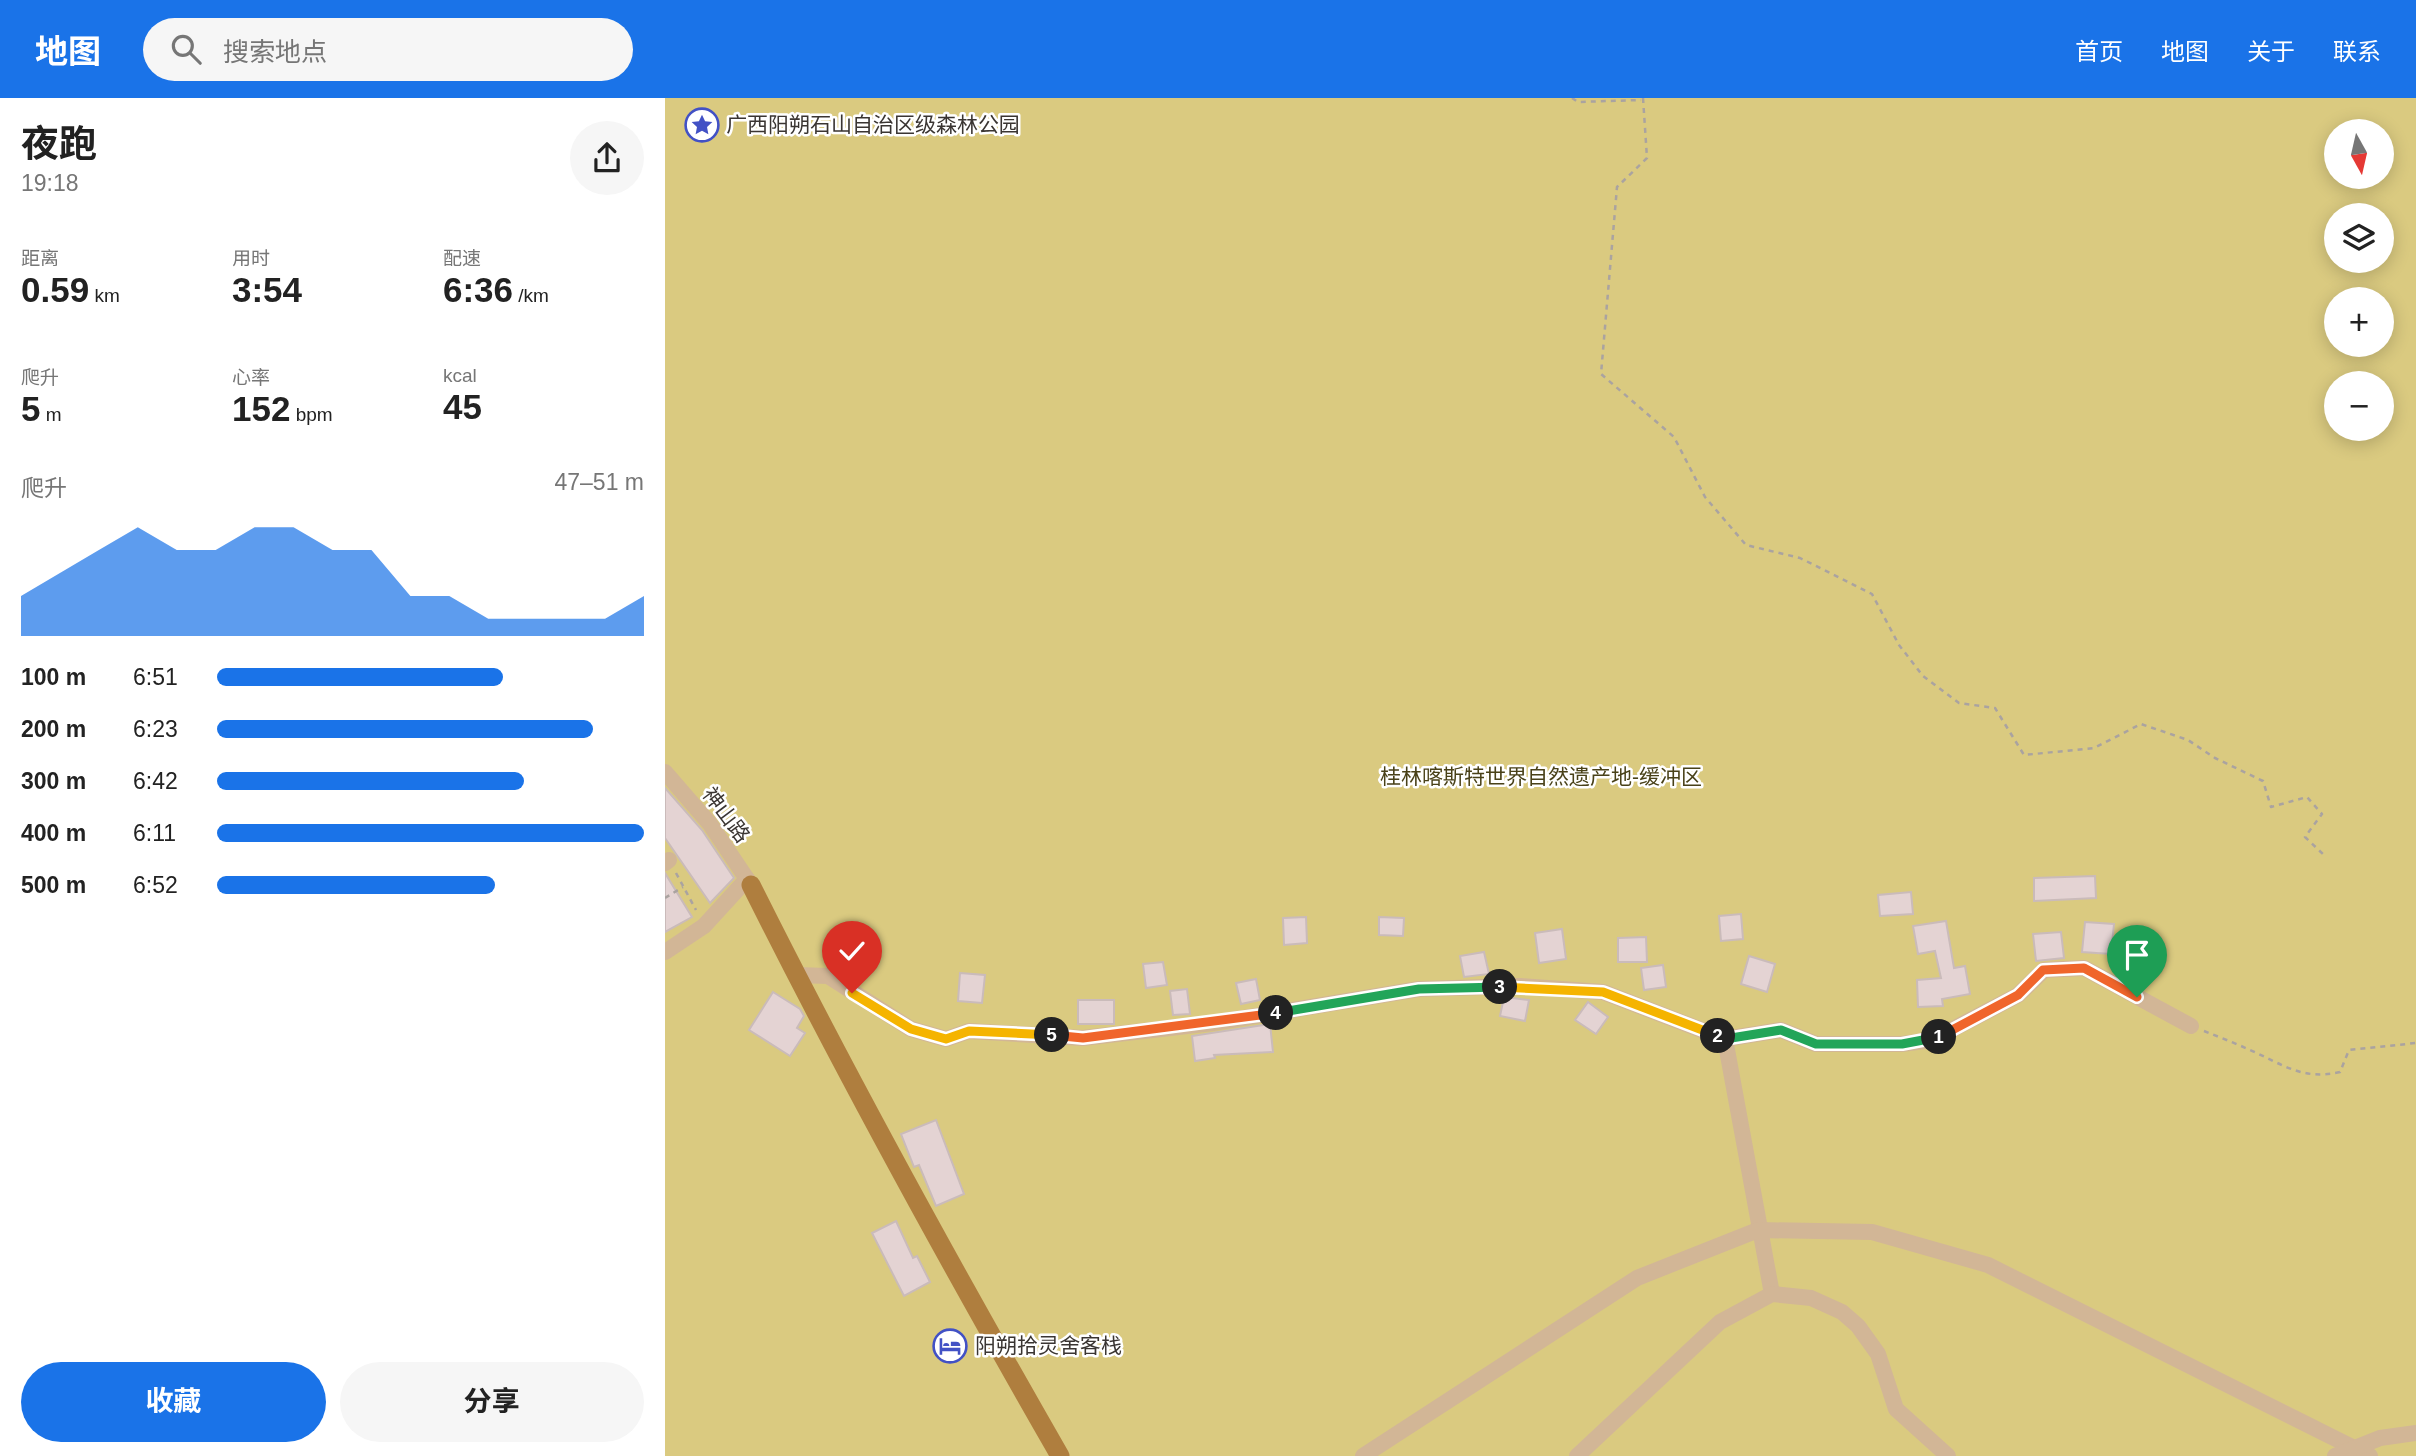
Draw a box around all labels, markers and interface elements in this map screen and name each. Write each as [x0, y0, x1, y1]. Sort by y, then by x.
search box [143, 18, 633, 81]
icon: search [167, 30, 205, 68]
text: 地图 [35, 33, 101, 70]
text: 搜索地点 [223, 37, 327, 67]
text: 首页 [2075, 38, 2123, 65]
text: 地图 [2161, 38, 2209, 65]
text: 关于 [2247, 38, 2295, 65]
text: 联系 [2333, 38, 2381, 65]
place icon: 广西阳朔石山自治区级森林公园 [683, 106, 721, 144]
place label: 广西阳朔石山自治区级森林公园 [726, 113, 1020, 136]
north arrow [2324, 119, 2394, 189]
map controls [2324, 119, 2394, 441]
button: share [570, 121, 644, 195]
text: 夜跑 [21, 123, 97, 165]
text: 19:18 [21, 170, 79, 196]
button: layers [2324, 203, 2394, 273]
text: 距离 [21, 248, 59, 269]
text: 用时 [232, 248, 270, 269]
text: 配速 [443, 248, 481, 269]
text: 0.59 [21, 270, 89, 309]
text: 3:54 [232, 270, 302, 309]
text: 6:36 [443, 270, 513, 309]
text: km [89, 285, 120, 306]
text: /km [513, 285, 549, 306]
button: + [2324, 287, 2394, 357]
text: kcal [443, 365, 477, 386]
text: 爬升 [21, 367, 59, 388]
text: 心率 [232, 367, 270, 388]
button: − [2324, 371, 2394, 441]
text: 45 [443, 387, 482, 426]
text: 5 [21, 389, 40, 428]
text: 152 [232, 389, 290, 428]
text: m [40, 404, 62, 425]
text: bpm [290, 404, 333, 425]
text: 47–51 m [554, 469, 644, 495]
text: 爬升 [21, 475, 67, 501]
text: 100 m [21, 664, 86, 690]
text: 6:51 [133, 664, 178, 690]
text: 200 m [21, 716, 86, 742]
text: 6:23 [133, 716, 178, 742]
park label: 桂林喀斯特世界自然遗产地-缓冲区 [1380, 765, 1702, 788]
text: 300 m [21, 768, 86, 794]
text: 6:42 [133, 768, 178, 794]
street label: 神山路 [698, 783, 755, 847]
text: 400 m [21, 820, 86, 846]
text: 6:11 [133, 820, 176, 846]
text: 500 m [21, 872, 86, 898]
text: 6:52 [133, 872, 178, 898]
pin [822, 921, 882, 993]
pin [2107, 925, 2167, 997]
icon: check [833, 932, 871, 970]
icon: arrive [2118, 936, 2156, 974]
pin: 3 [1483, 970, 1517, 1004]
text: 3 [1494, 976, 1505, 997]
pin: 4 [1259, 996, 1293, 1030]
text: 4 [1270, 1002, 1281, 1023]
pin: 5 [1035, 1018, 1069, 1052]
pin: 2 [1701, 1018, 1735, 1054]
pin: 1 [1921, 1020, 1957, 1054]
text: 5 [1046, 1024, 1057, 1045]
text: 2 [1712, 1025, 1723, 1046]
text: 1 [1933, 1026, 1944, 1047]
hotel icon: 阳朔拾灵舍客栈 [931, 1327, 969, 1365]
place label: 阳朔拾灵舍客栈 [975, 1334, 1122, 1357]
button: 收藏 [21, 1362, 326, 1442]
button: 分享 [340, 1362, 644, 1442]

